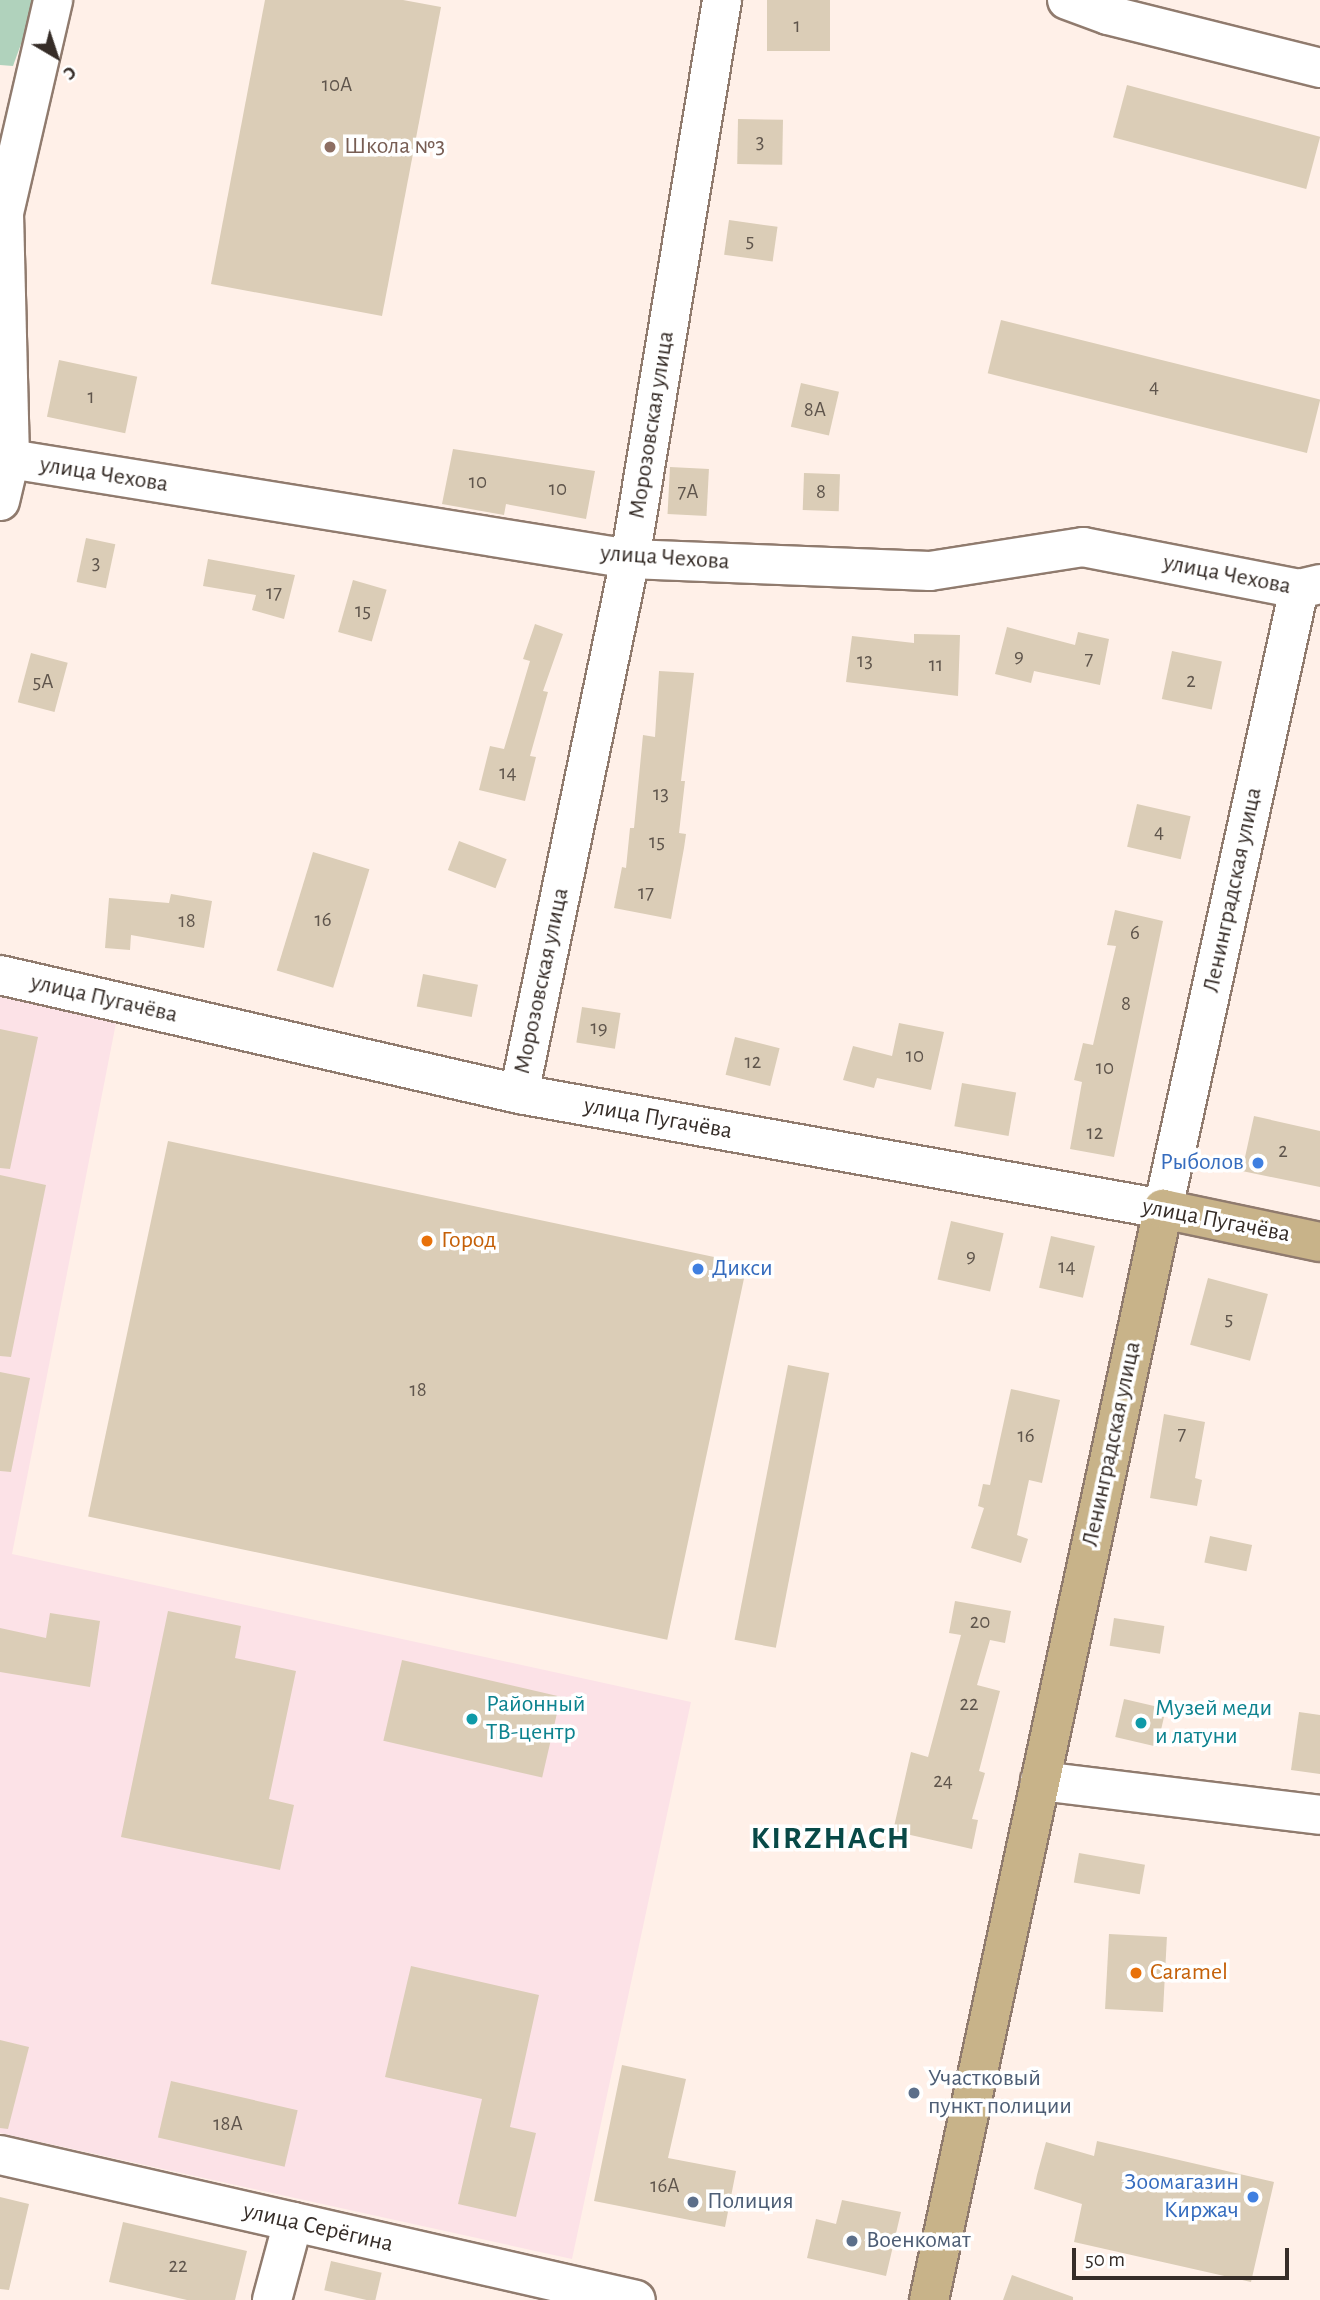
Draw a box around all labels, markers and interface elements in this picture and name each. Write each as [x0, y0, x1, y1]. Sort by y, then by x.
house number: 1 [793, 13, 801, 39]
north arrow [21, 21, 91, 91]
text: С [59, 62, 80, 83]
house number: 10А [322, 72, 352, 98]
house number: 3 [756, 129, 764, 155]
place label: Школа №3 [344, 133, 445, 161]
marker: Школа №3 [322, 139, 338, 155]
house number: 5 [746, 228, 754, 254]
street label: Морозовская улица [623, 329, 681, 521]
house number: 4 [1149, 374, 1159, 400]
house number: 1 [87, 384, 95, 410]
house number: 8А [804, 397, 826, 423]
street label: улица Чехова [38, 451, 170, 499]
house number: 10 [469, 469, 487, 495]
house number: 10 [549, 476, 567, 502]
house number: 7А [677, 479, 699, 505]
house number: 8 [816, 479, 826, 505]
street label: улица Чехова [599, 539, 731, 577]
street label: улица Чехова [1161, 549, 1293, 601]
house number: 3 [92, 550, 100, 576]
house number: 17 [266, 580, 282, 606]
house number: 15 [355, 598, 371, 624]
house number: 9 [1014, 643, 1024, 669]
house number: 7 [1085, 646, 1093, 672]
house number: 13 [857, 648, 873, 674]
house number: 11 [929, 652, 943, 678]
house number: 2 [1186, 668, 1196, 694]
house number: 5А [32, 669, 54, 695]
house number: 14 [499, 760, 517, 786]
house number: 13 [653, 781, 669, 807]
street label: Ленинградская улица [1197, 785, 1269, 995]
house number: 4 [1154, 819, 1164, 845]
house number: 15 [649, 829, 665, 855]
house number: 17 [638, 880, 654, 906]
street label: Морозовская улица [508, 885, 576, 1077]
house number: 16 [314, 907, 332, 933]
house number: 18 [178, 908, 196, 934]
house number: 6 [1130, 920, 1140, 946]
street label: улица Пугачёва [28, 968, 180, 1030]
house number: 8 [1121, 991, 1131, 1017]
house number: 19 [590, 1015, 608, 1041]
house number: 10 [906, 1043, 924, 1069]
house number: 12 [745, 1049, 761, 1075]
house number: 10 [1096, 1055, 1114, 1081]
street label: улица Пугачёва [582, 1092, 734, 1146]
house number: 12 [1087, 1120, 1103, 1146]
house number: 2 [1278, 1138, 1288, 1164]
place label: Рыболов [1160, 1149, 1244, 1177]
marker: Рыболов [1250, 1155, 1266, 1171]
street label: улица Пугачёва [1140, 1193, 1292, 1249]
place label: Город [441, 1227, 496, 1255]
marker: Город [419, 1233, 435, 1249]
house number: 9 [966, 1243, 976, 1269]
house number: 14 [1058, 1254, 1076, 1280]
place label: Дикси [712, 1255, 773, 1283]
marker: Дикси [690, 1261, 706, 1277]
house number: 5 [1225, 1306, 1233, 1332]
street label: Ленинградская улица [1076, 1339, 1148, 1549]
house number: 18 [409, 1377, 427, 1403]
house number: 7 [1178, 1421, 1186, 1447]
house number: 16 [1017, 1423, 1035, 1449]
house number: 20 [970, 1609, 990, 1635]
place label: Районный ТВ-центр [486, 1691, 586, 1747]
house number: 22 [959, 1691, 979, 1717]
place label: Музей меди и латуни [1155, 1695, 1272, 1751]
marker: Районный ТВ-центр [464, 1711, 480, 1727]
marker: Музей меди и латуни [1133, 1715, 1149, 1731]
house number: 24 [933, 1768, 953, 1794]
district label: KIRZHACH [752, 1819, 910, 1857]
place label: Caramel [1150, 1959, 1228, 1987]
marker: Caramel [1128, 1965, 1144, 1981]
place label: Участковый пункт полиции [928, 2065, 1072, 2121]
marker: Участковый пункт полиции [906, 2085, 922, 2101]
house number: 18А [213, 2111, 243, 2137]
place label: Зоомагазин Киржач [1124, 2169, 1239, 2225]
house number: 16А [650, 2173, 680, 2199]
place label: Полиция [707, 2188, 794, 2216]
marker: Зоомагазин Киржач [1245, 2189, 1261, 2205]
marker: Полиция [685, 2194, 701, 2210]
street label: улица Серёгина [240, 2197, 396, 2259]
place label: Военкомат [866, 2227, 971, 2255]
marker: Военкомат [844, 2233, 860, 2249]
scale bar [1075, 2234, 1292, 2278]
text: 50 m [1085, 2249, 1125, 2270]
house number: 22 [168, 2253, 188, 2279]

